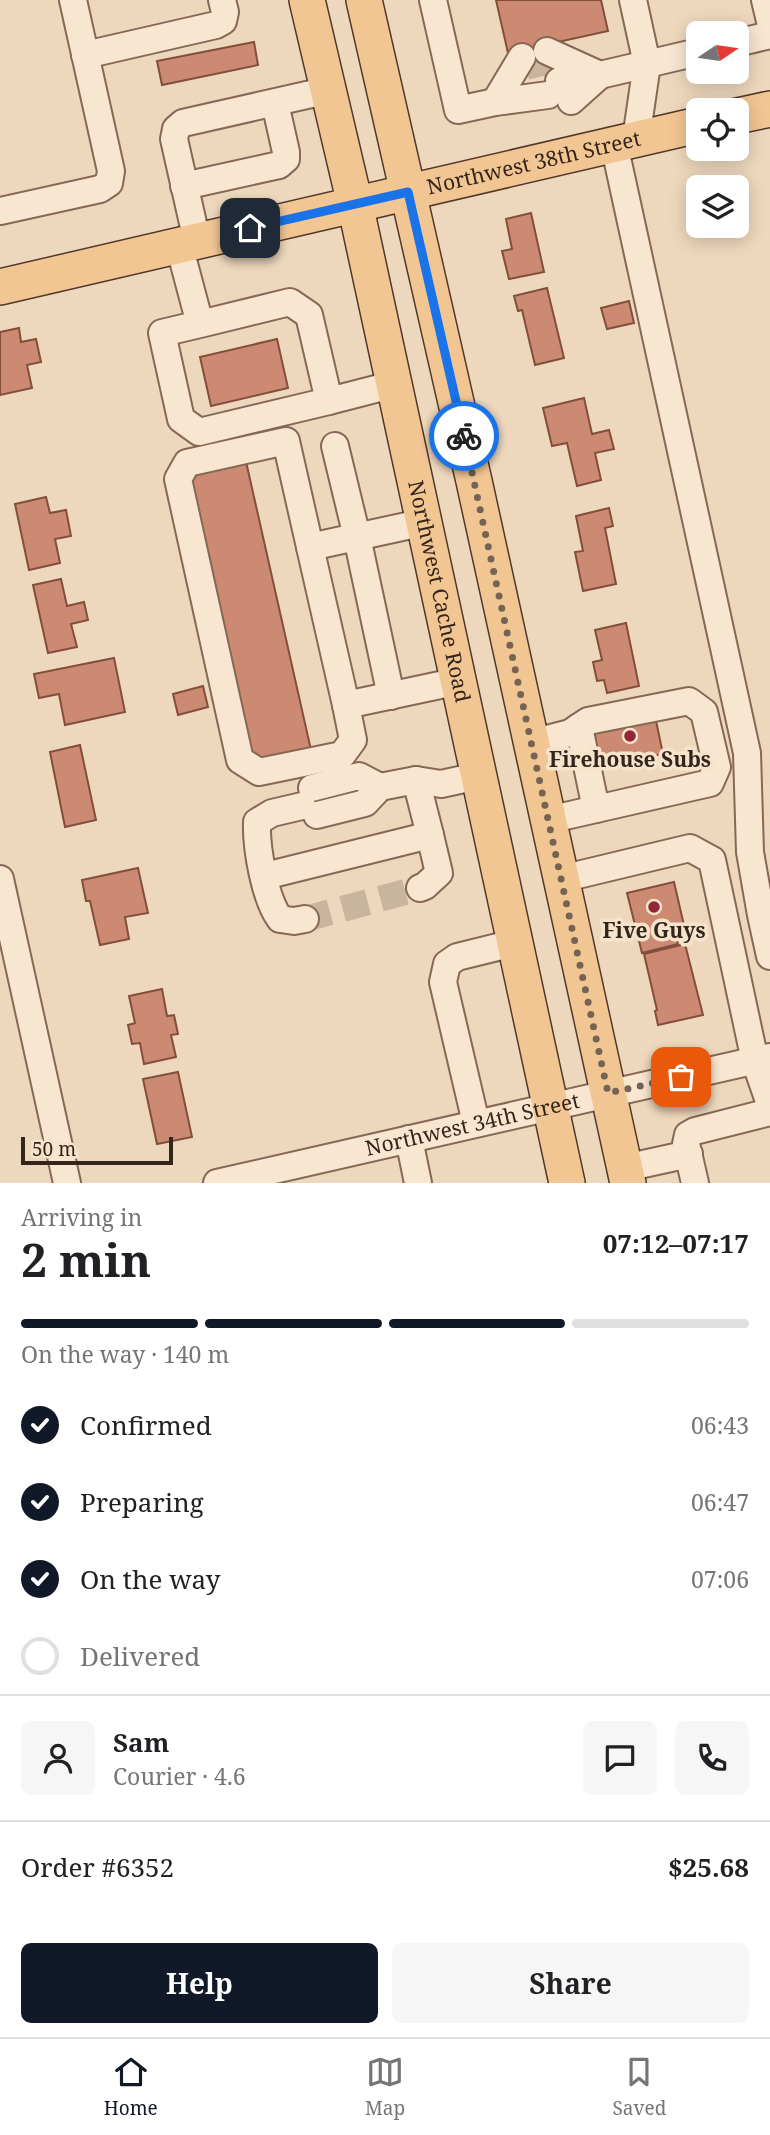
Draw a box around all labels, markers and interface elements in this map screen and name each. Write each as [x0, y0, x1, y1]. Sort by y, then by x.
north arrow [686, 21, 749, 84]
map controls [686, 21, 749, 238]
button: locate [686, 98, 749, 161]
street label: Northwest 38th Street [424, 124, 643, 201]
button: layers [686, 175, 749, 238]
pin [220, 198, 280, 258]
icon: home [231, 209, 269, 247]
courier [429, 401, 499, 471]
icon: bike [445, 417, 483, 455]
street label: Northwest Cache Road [402, 478, 478, 705]
marker: Firehouse Subs [622, 728, 638, 744]
place label: Firehouse Subs [549, 745, 711, 773]
marker: Five Guys [646, 899, 662, 915]
place label: Five Guys [602, 916, 706, 944]
pin [651, 1047, 711, 1107]
icon: bag [662, 1058, 700, 1096]
street label: Northwest 34th Street [362, 1086, 582, 1162]
scale bar [21, 1134, 173, 1166]
text: 50 m [32, 1136, 76, 1162]
text: Arriving in [21, 1201, 142, 1233]
text: 07:12–07:17 [603, 1225, 749, 1261]
text: 2 min [21, 1228, 151, 1290]
text: On the way · 140 m [21, 1338, 229, 1370]
icon: check [21, 1406, 59, 1444]
text: Confirmed [80, 1407, 212, 1443]
text: 06:43 [691, 1409, 749, 1441]
icon: check [21, 1483, 59, 1521]
text: Preparing [80, 1484, 204, 1520]
text: 06:47 [691, 1486, 749, 1518]
icon: check [21, 1560, 59, 1598]
text: On the way [80, 1561, 220, 1597]
text: 07:06 [691, 1563, 749, 1595]
text: Delivered [80, 1638, 200, 1674]
button: person [21, 1721, 95, 1795]
button: chat [583, 1721, 657, 1795]
button: phone [675, 1721, 749, 1795]
text: Sam [113, 1724, 169, 1760]
text: Courier · 4.6 [113, 1760, 246, 1792]
text: Order #6352 [21, 1849, 174, 1885]
text: $25.68 [668, 1849, 749, 1885]
button: Help [21, 1943, 378, 2023]
button: Share [392, 1943, 749, 2023]
tab: Home [104, 2053, 158, 2121]
tab: Map [365, 2053, 405, 2121]
tab: Saved [612, 2053, 666, 2121]

